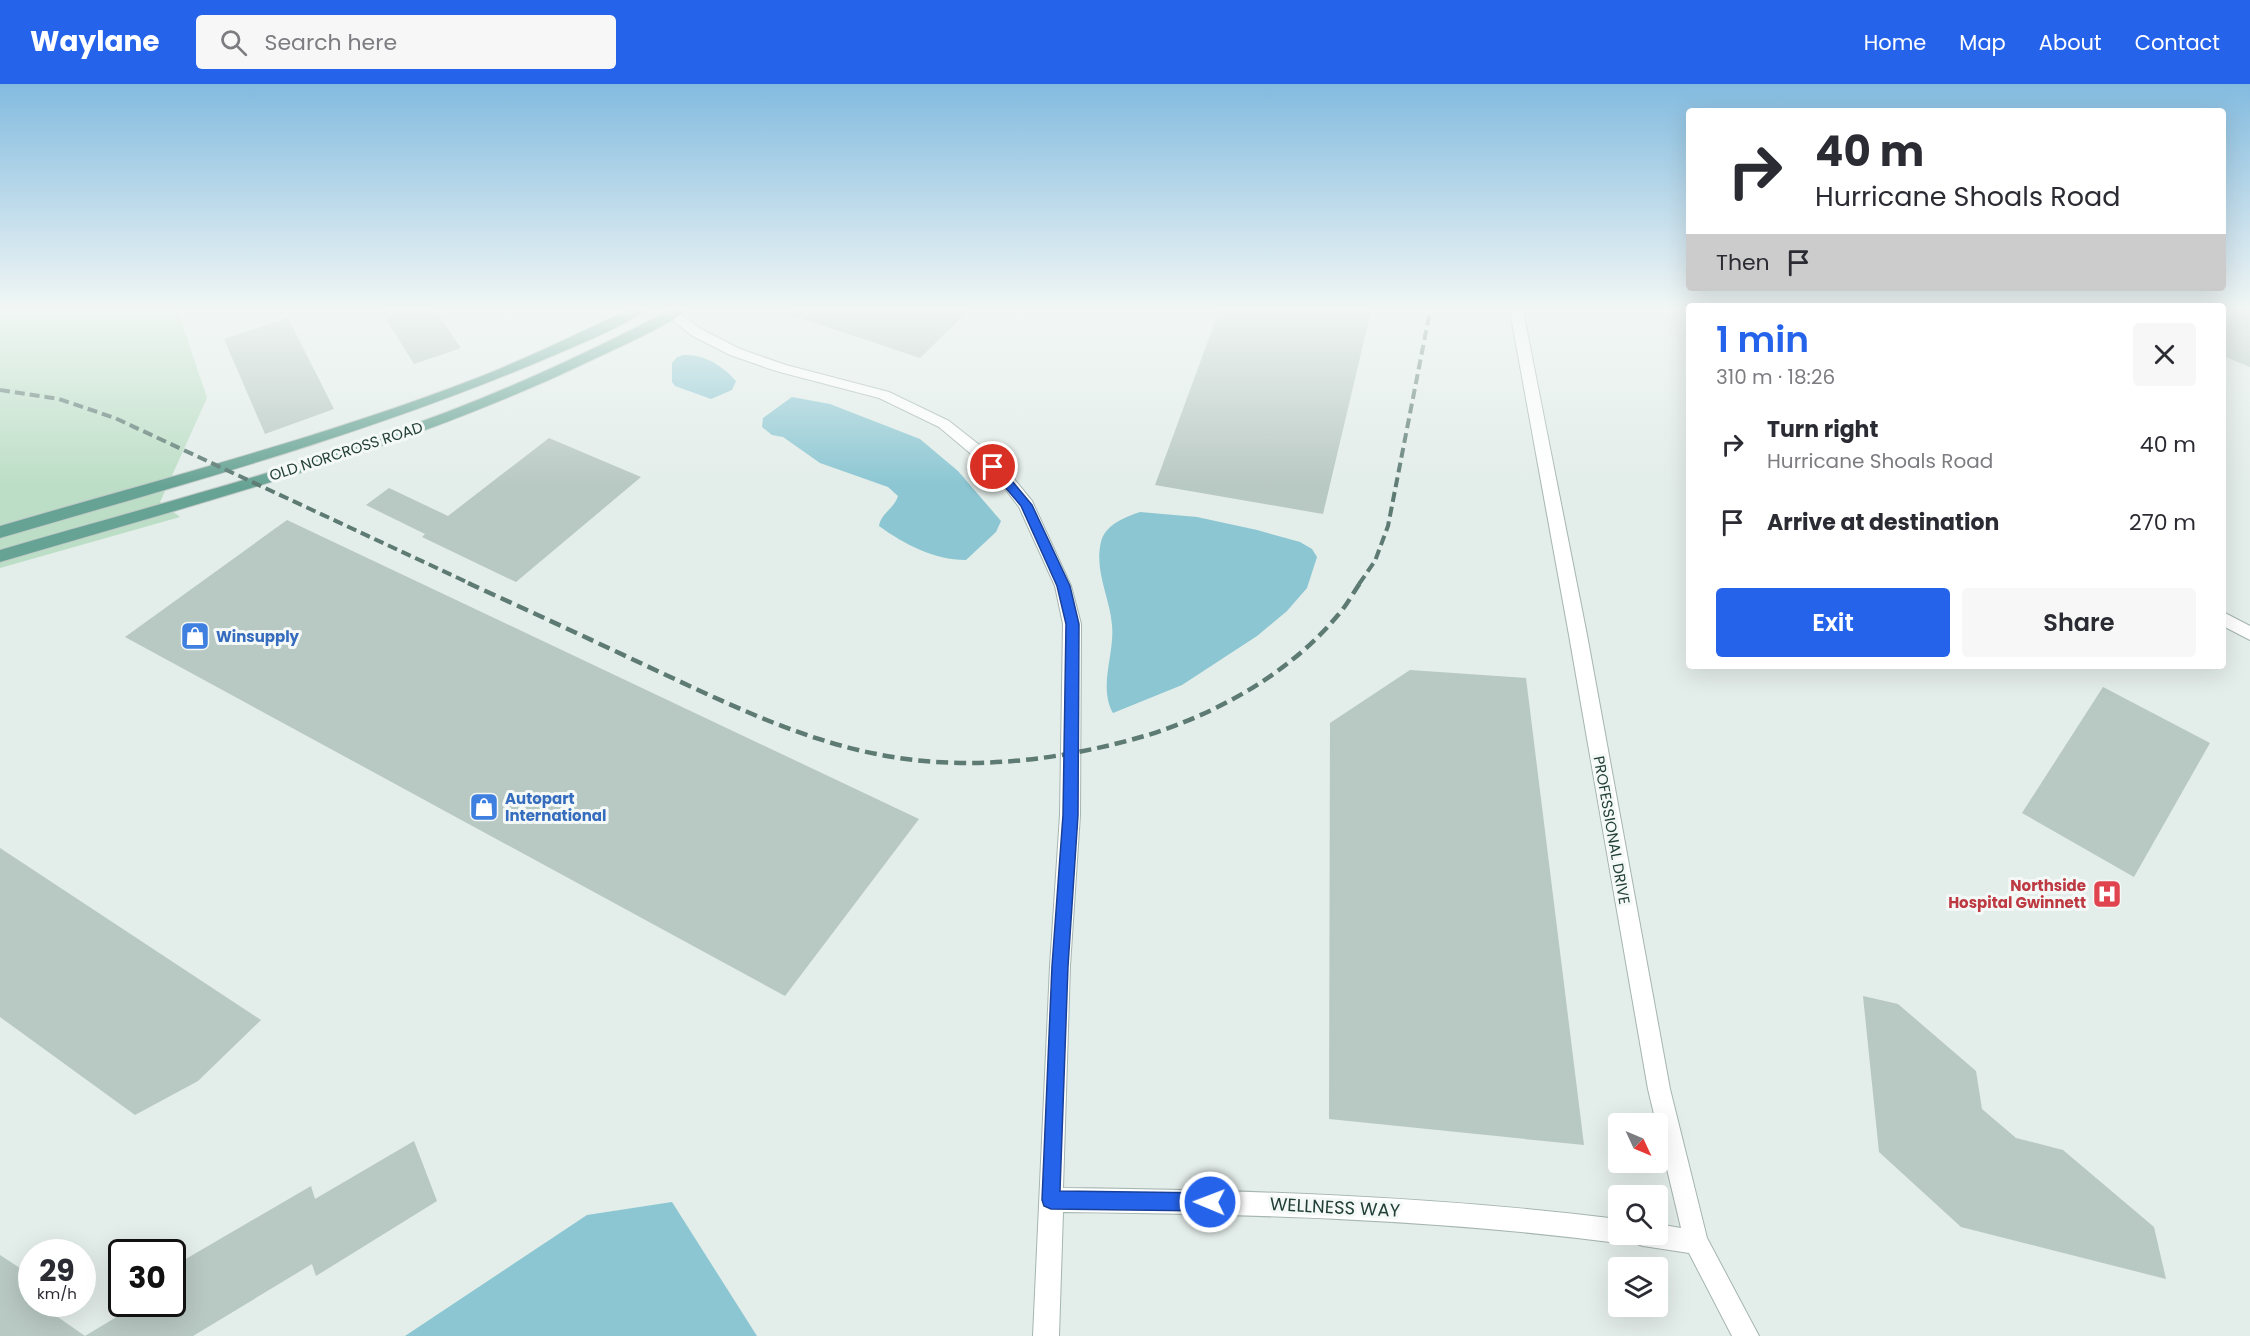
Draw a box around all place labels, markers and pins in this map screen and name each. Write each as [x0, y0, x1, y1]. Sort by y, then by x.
pin [967, 441, 1018, 492]
shop icon: Winsupply [179, 620, 211, 652]
place label: Winsupply [216, 626, 300, 647]
place label: Autopart International [505, 788, 606, 826]
shop icon: Autopart International [468, 791, 500, 823]
place label: Northside Hospital Gwinnett [1948, 875, 2086, 913]
hospital icon: Northside Hospital Gwinnett [2091, 878, 2123, 910]

